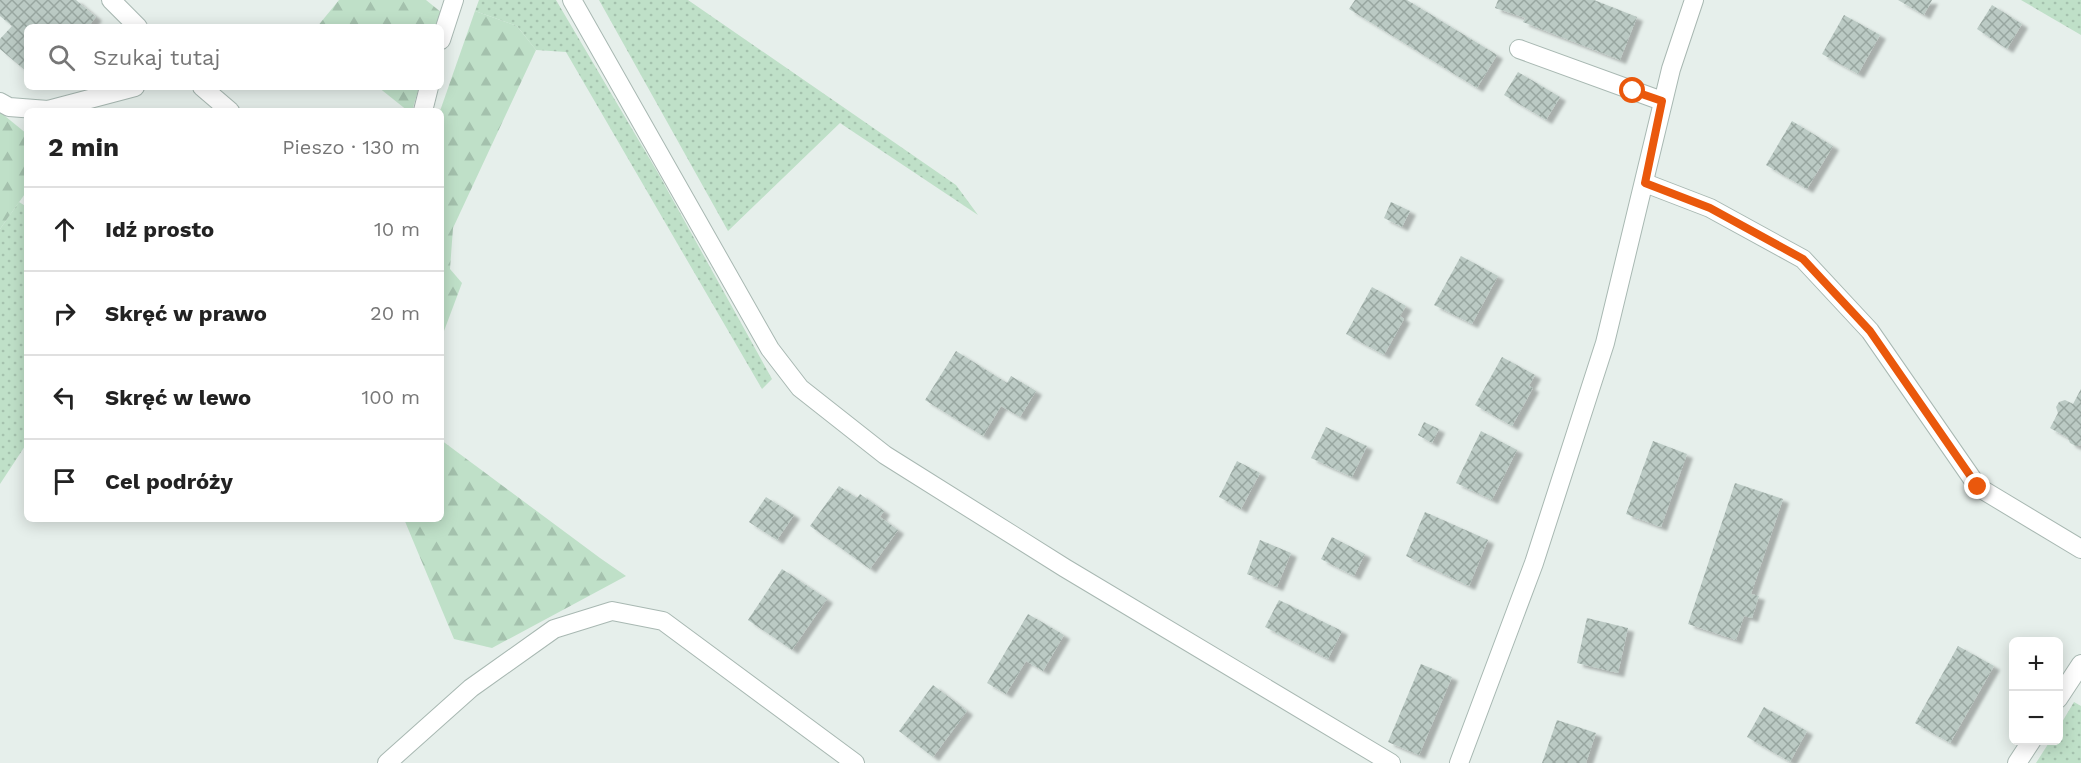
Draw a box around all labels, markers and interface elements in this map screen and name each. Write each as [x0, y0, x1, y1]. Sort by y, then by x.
search box [24, 24, 444, 90]
icon: search [45, 41, 78, 74]
text: Szukaj tutaj [93, 45, 220, 70]
route start [1619, 77, 1645, 103]
text: 2 min [48, 132, 119, 162]
text: Pieszo · 130 m [282, 135, 420, 159]
icon: ahead [48, 213, 81, 246]
text: Idź prosto [105, 217, 214, 242]
text: 10 m [374, 217, 420, 241]
icon: right [48, 297, 81, 330]
text: Skręć w prawo [105, 301, 267, 326]
text: 20 m [370, 301, 420, 325]
icon: left [48, 381, 81, 414]
text: Skręć w lewo [105, 385, 251, 410]
text: 100 m [361, 385, 420, 409]
icon: arrive [48, 465, 81, 498]
text: Cel podróży [105, 469, 233, 494]
route end [1964, 473, 1990, 499]
map controls [2009, 637, 2063, 745]
button: + [2009, 637, 2063, 691]
button: − [2009, 691, 2063, 745]

